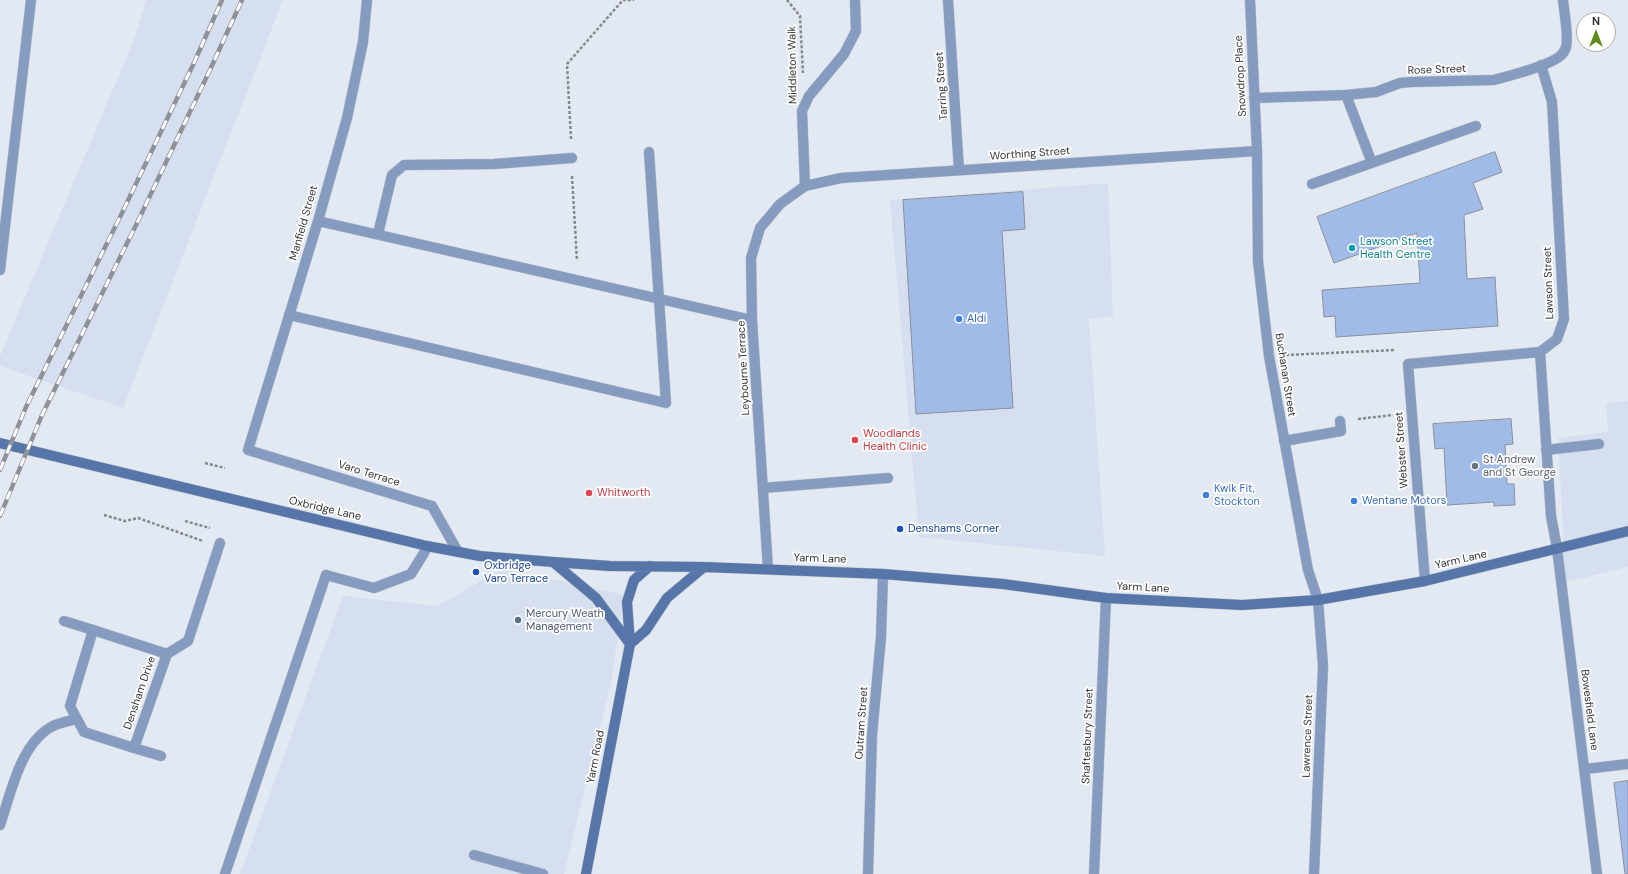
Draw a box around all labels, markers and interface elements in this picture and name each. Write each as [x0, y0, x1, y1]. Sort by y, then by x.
north arrow [1576, 12, 1616, 52]
text: N [1592, 14, 1600, 28]
street label: Middleton Walk [786, 26, 800, 104]
street label: Snowdrop Place [1232, 35, 1250, 117]
street label: Tarring Street [933, 51, 951, 121]
street label: Rose Street [1407, 62, 1467, 78]
street label: Worthing Street [989, 145, 1071, 163]
street label: Manfield Street [287, 184, 321, 262]
place label: Lawson Street Health Centre [1360, 235, 1433, 261]
marker: Lawson Street Health Centre [1347, 243, 1357, 253]
street label: Lawson Street [1541, 247, 1557, 319]
place label: Aldi [967, 312, 986, 326]
marker: Aldi [954, 314, 964, 324]
street label: Leybourne Terrace [735, 320, 753, 416]
street label: Buchanan Street [1272, 332, 1298, 418]
street label: Webster Street [1393, 411, 1411, 489]
place label: Woodlands Health Clinic [863, 427, 927, 453]
marker: Woodlands Health Clinic [850, 435, 860, 445]
place label: St Andrew and St George [1483, 453, 1556, 479]
street label: Varo Terrace [336, 458, 402, 490]
marker: St Andrew and St George [1470, 461, 1480, 471]
place label: Kwik Fit, Stockton [1214, 482, 1260, 508]
place label: Whitworth [597, 486, 650, 500]
marker: Whitworth [584, 488, 594, 498]
marker: Kwik Fit, Stockton [1201, 490, 1211, 500]
street label: Oxbridge Lane [288, 494, 362, 524]
place label: Wentane Motors [1362, 494, 1446, 508]
marker: Wentane Motors [1349, 496, 1359, 506]
place label: Denshams Corner [908, 522, 999, 536]
marker: Denshams Corner [895, 524, 905, 534]
street label: Yarm Lane [1434, 548, 1488, 572]
street label: Yarm Lane [793, 551, 847, 567]
place label: Oxbridge Varo Terrace [484, 559, 548, 585]
marker: Oxbridge Varo Terrace [471, 567, 481, 577]
street label: Yarm Lane [1116, 580, 1170, 596]
place label: Mercury Weath Management [526, 607, 604, 633]
marker: Mercury Weath Management [513, 615, 523, 625]
street label: Densham Drive [121, 655, 159, 731]
street label: Bowesfield Lane [1577, 669, 1601, 751]
street label: Outram Street [853, 686, 871, 760]
street label: Shaftesbury Street [1080, 688, 1096, 784]
street label: Lawrence Street [1300, 694, 1316, 778]
street label: Yarm Road [584, 729, 608, 785]

